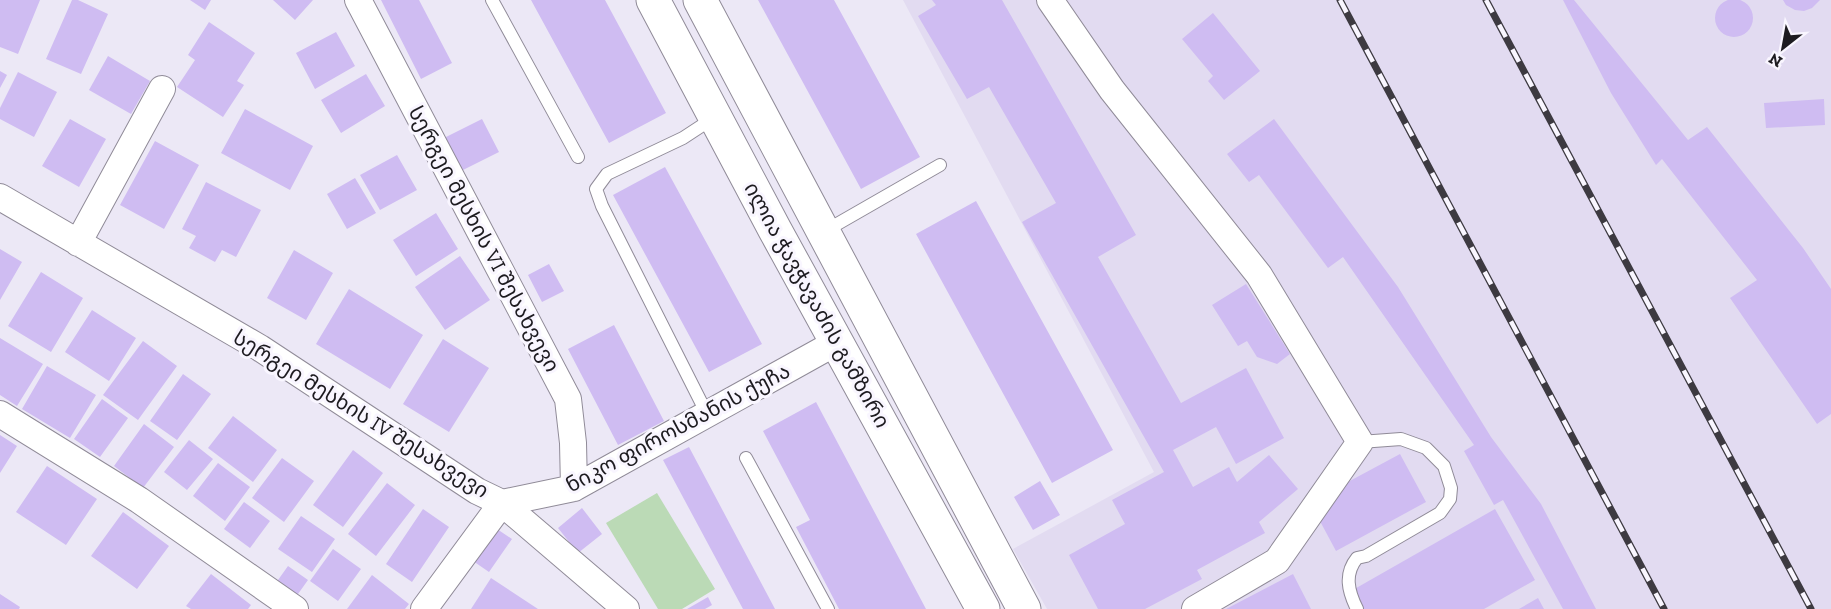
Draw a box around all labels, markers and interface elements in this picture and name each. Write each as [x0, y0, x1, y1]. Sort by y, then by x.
north arrow [1753, 18, 1813, 78]
text: N [1765, 49, 1786, 72]
street label: სერგეი მესხის VI შესახვევი [404, 102, 565, 376]
street label: ილია ჭავჭავაძის გამზირი [738, 177, 896, 433]
street label: სერგეი მესხის IV შესახვევი [229, 324, 494, 503]
street label: ნიკო ფიროსმანის ქუჩა [561, 358, 794, 497]

